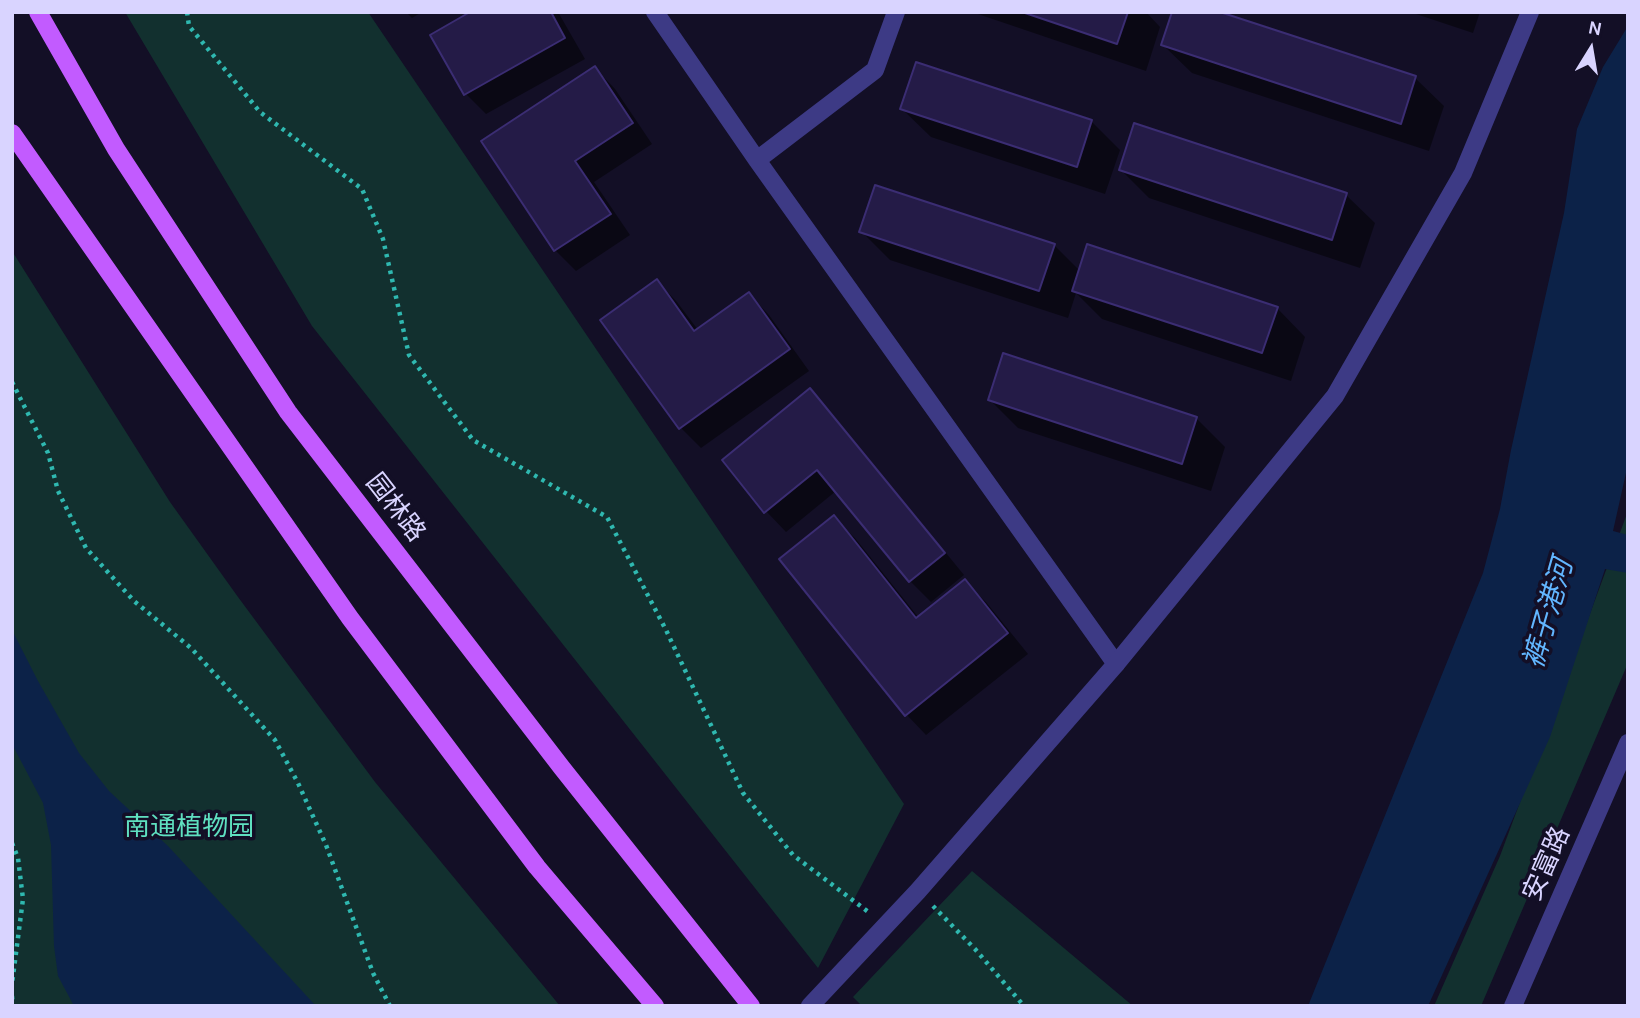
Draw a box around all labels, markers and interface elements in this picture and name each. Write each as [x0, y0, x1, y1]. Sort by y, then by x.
north arrow [1556, 14, 1626, 84]
text: N [1586, 16, 1604, 40]
street label: 园林路 [359, 468, 431, 548]
water label: 裤子港河 [1517, 556, 1581, 672]
park label: 南通植物园 [124, 812, 254, 844]
street label: 安富路 [1517, 822, 1577, 906]

